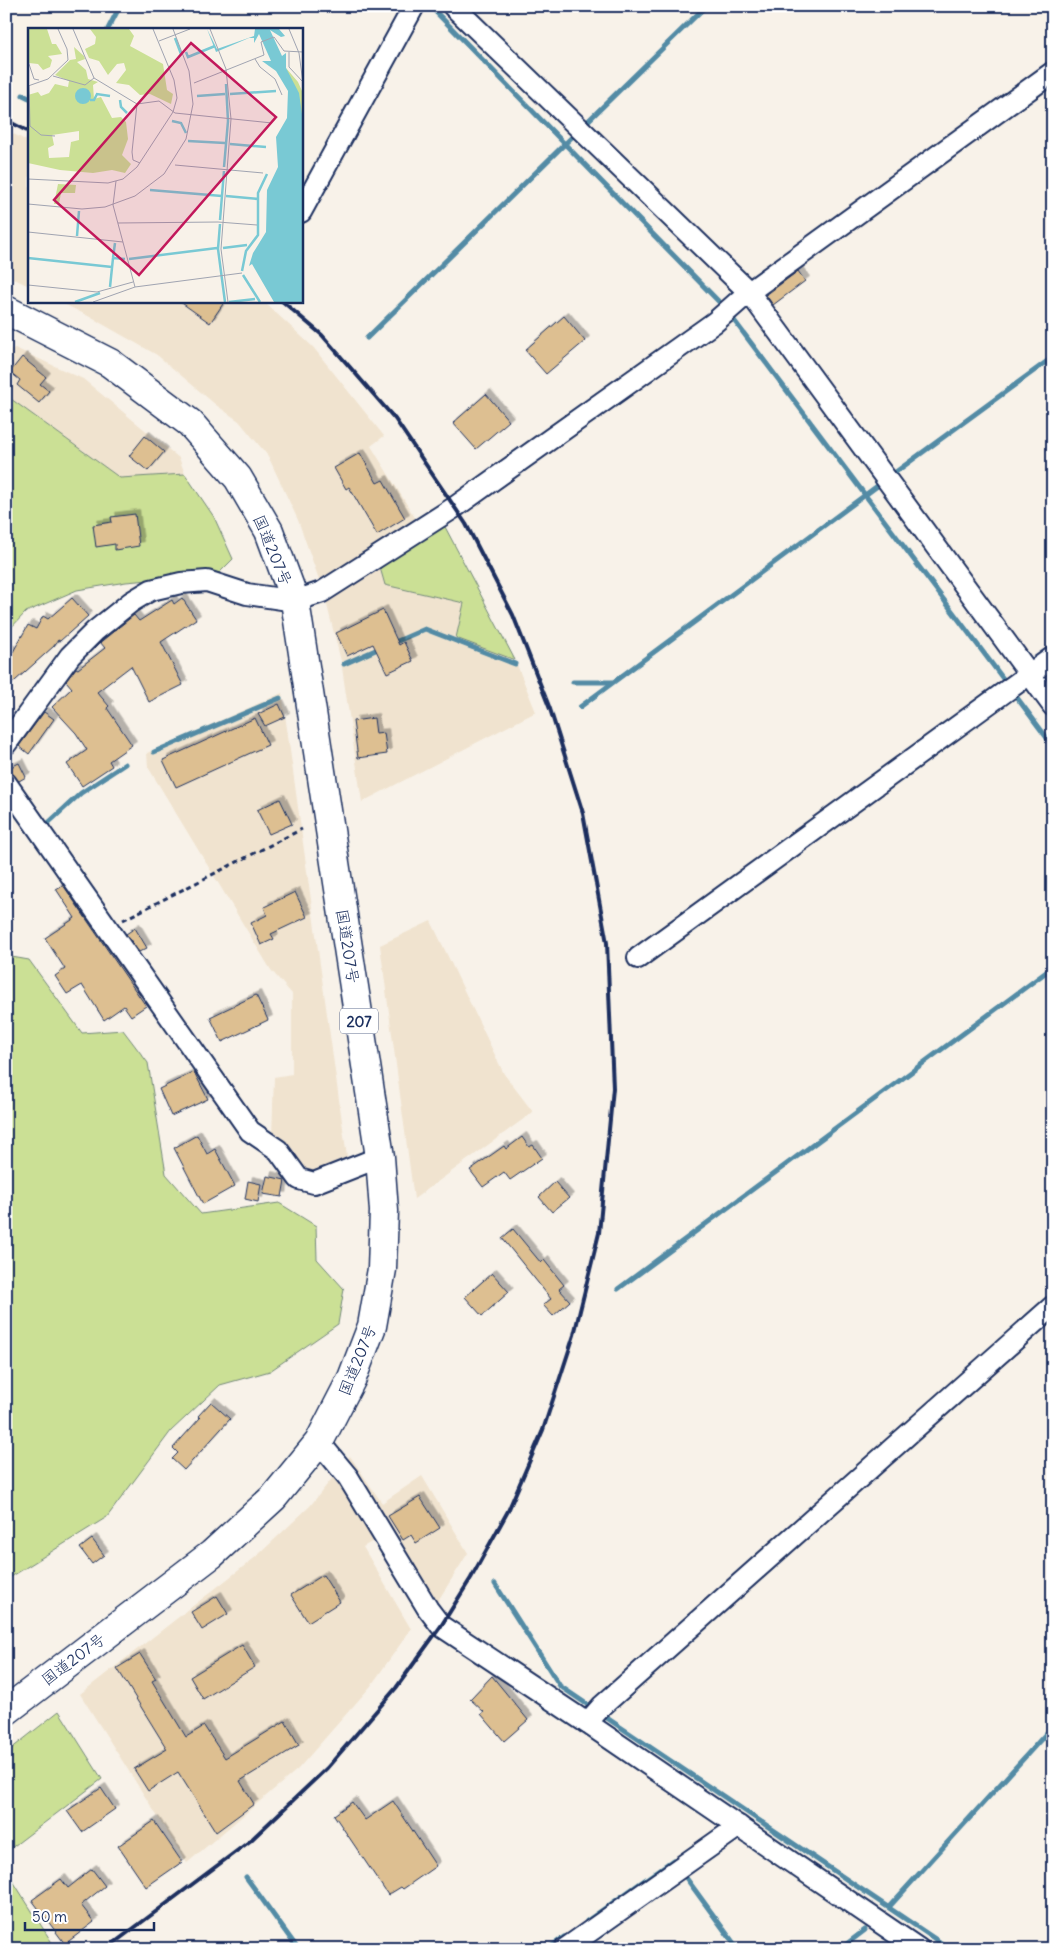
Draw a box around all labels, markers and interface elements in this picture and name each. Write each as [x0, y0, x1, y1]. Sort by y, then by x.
inset map [28, 28, 302, 302]
street label: 国道207号 [249, 512, 297, 588]
street label: 国道207号 [332, 907, 364, 985]
road number: 207 [340, 1008, 378, 1034]
street label: 国道207号 [334, 1322, 380, 1398]
street label: 国道207号 [37, 1628, 109, 1690]
scale bar [25, 1900, 154, 1932]
text: 50 m [32, 1907, 67, 1926]

